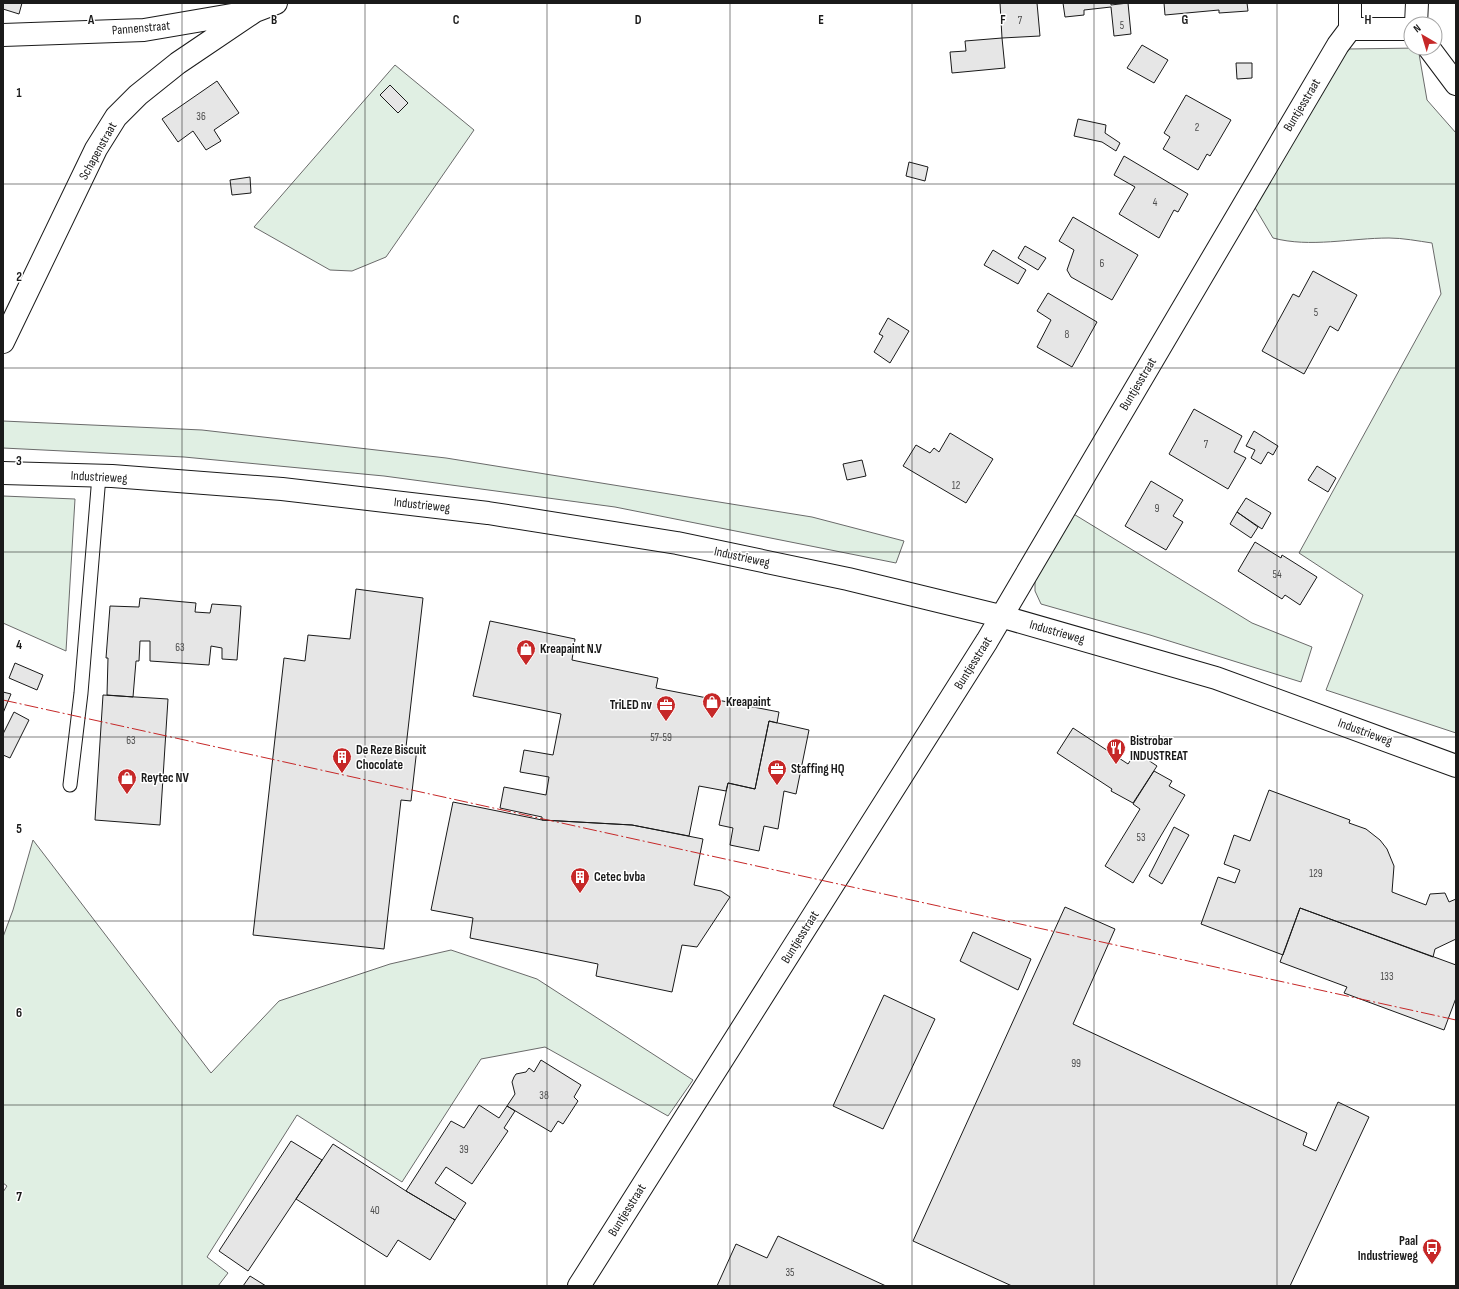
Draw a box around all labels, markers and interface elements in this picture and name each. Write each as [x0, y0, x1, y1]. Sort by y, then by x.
text: A [87, 12, 95, 28]
text: B [271, 12, 277, 28]
text: C [453, 12, 460, 28]
text: D [635, 12, 642, 28]
text: E [818, 12, 824, 28]
text: F [1000, 12, 1006, 28]
text: G [1182, 12, 1189, 28]
text: H [1365, 12, 1372, 28]
house number: 7 [1018, 14, 1023, 27]
north arrow [1403, 16, 1443, 56]
street label: Pannenstraat [111, 17, 171, 39]
house number: 5 [1120, 19, 1124, 32]
text: N [1411, 22, 1424, 35]
street label: Buntjesstraat [1280, 76, 1324, 134]
text: 1 [16, 85, 22, 101]
house number: 36 [196, 110, 206, 123]
street label: Schapenstraat [76, 119, 120, 183]
house number: 2 [1195, 121, 1200, 134]
house number: 4 [1153, 196, 1158, 209]
house number: 6 [1100, 257, 1105, 270]
text: 2 [16, 269, 22, 285]
house number: 5 [1314, 306, 1318, 319]
house number: 8 [1065, 328, 1070, 341]
street label: Buntjesstraat [1116, 355, 1160, 413]
house number: 7 [1204, 438, 1209, 451]
text: 3 [16, 453, 22, 469]
street label: Industrieweg [70, 468, 128, 486]
house number: 12 [952, 479, 961, 492]
street label: Industrieweg [393, 494, 451, 516]
house number: 9 [1155, 502, 1160, 515]
street label: Industrieweg [713, 543, 771, 571]
house number: 54 [1272, 568, 1282, 581]
street label: Industrieweg [1028, 616, 1086, 648]
street label: Buntjesstraat [951, 634, 995, 692]
text: 4 [16, 637, 22, 653]
shop icon: Kreapaint N.V [515, 638, 537, 666]
house number: 63 [175, 641, 185, 654]
place label: Kreapaint N.V [540, 641, 603, 657]
shop icon: Kreapaint [701, 691, 723, 719]
office icon: TriLED nv [655, 694, 677, 722]
place label: Kreapaint [726, 694, 771, 710]
place label: TriLED nv [610, 697, 653, 713]
street label: Industrieweg [1336, 715, 1394, 749]
house number: 57-59 [650, 731, 672, 744]
place label: Bistrobar INDUSTREAT [1130, 733, 1188, 764]
house number: 63 [126, 734, 136, 747]
restaurant icon: Bistrobar INDUSTREAT [1105, 737, 1127, 765]
place label: De Reze Biscuit Chocolate [356, 742, 427, 773]
building icon: De Reze Biscuit Chocolate [331, 746, 353, 774]
office icon: Staffing HQ [766, 758, 788, 786]
place label: Staffing HQ [791, 761, 845, 777]
shop icon: Reytec NV [116, 767, 138, 795]
place label: Reytec NV [141, 770, 190, 786]
text: 5 [16, 821, 22, 837]
house number: 53 [1136, 831, 1146, 844]
building icon: Cetec bvba [569, 866, 591, 894]
house number: 129 [1309, 867, 1323, 880]
place label: Cetec bvba [594, 869, 645, 885]
street label: Buntjesstraat [778, 908, 822, 966]
house number: 133 [1380, 970, 1394, 983]
text: 6 [16, 1005, 22, 1021]
house number: 99 [1071, 1057, 1081, 1070]
house number: 38 [539, 1089, 549, 1102]
house number: 39 [459, 1143, 469, 1156]
street label: Buntjesstraat [605, 1181, 649, 1239]
text: 7 [16, 1189, 22, 1205]
house number: 40 [370, 1204, 380, 1217]
place label: Paal Industrieweg [1358, 1233, 1419, 1264]
bus stop icon: Paal Industrieweg [1421, 1237, 1443, 1265]
house number: 35 [785, 1266, 795, 1279]

